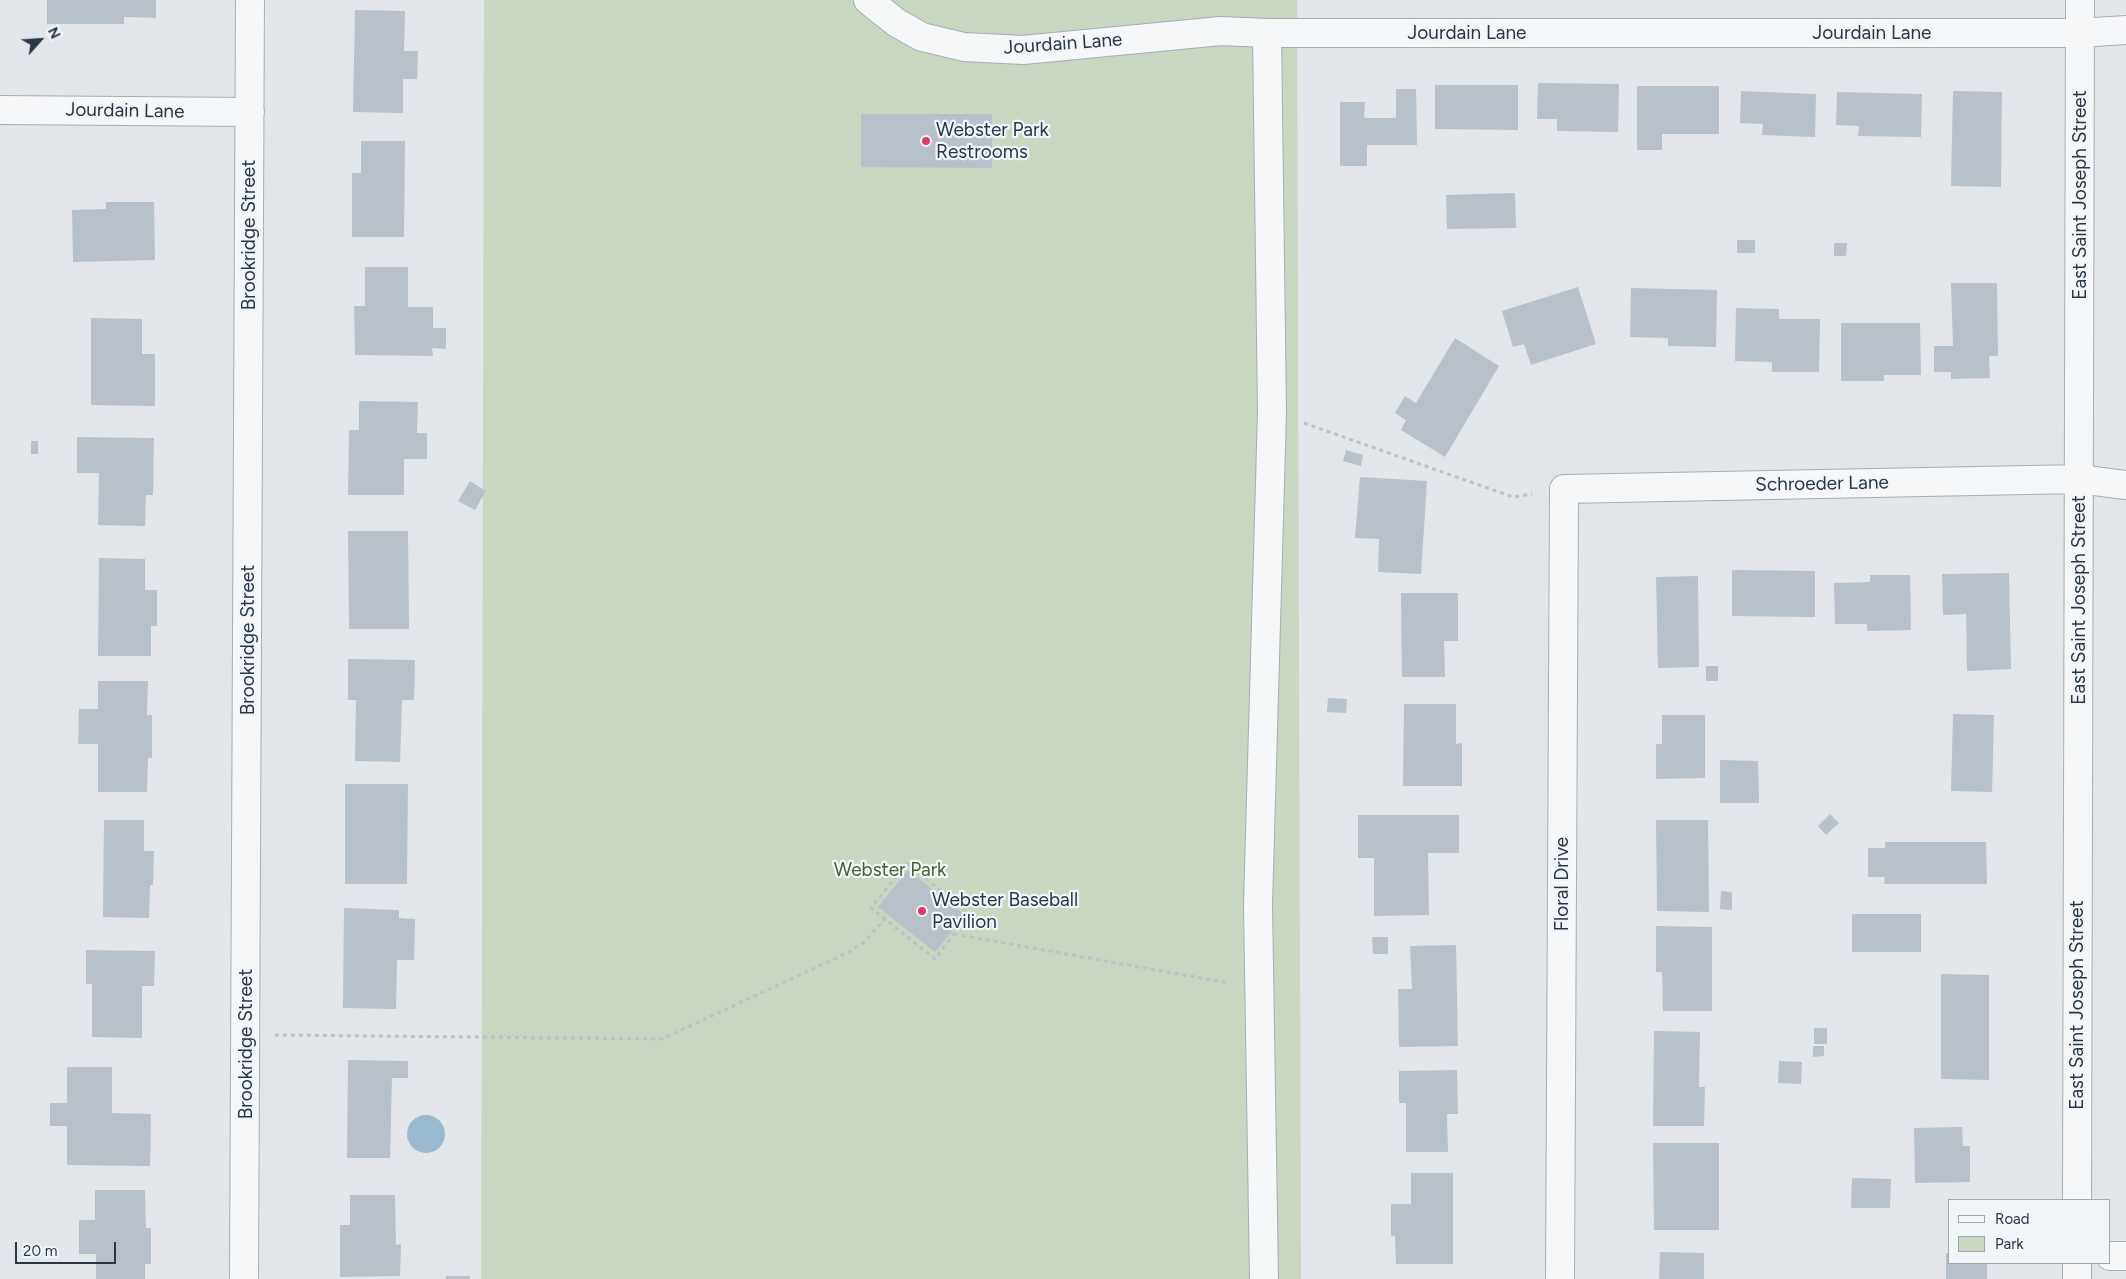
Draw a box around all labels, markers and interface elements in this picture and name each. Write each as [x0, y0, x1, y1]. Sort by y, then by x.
north arrow [15, 15, 65, 65]
street label: Jourdain Lane [1408, 22, 1526, 44]
street label: Jourdain Lane [1813, 22, 1931, 44]
text: N [44, 25, 64, 42]
street label: Jourdain Lane [1003, 28, 1123, 60]
street label: East Saint Joseph Street [2069, 90, 2091, 300]
street label: Jourdain Lane [65, 99, 185, 123]
place label: Webster Park Restrooms [936, 119, 1049, 163]
marker: Webster Park Restrooms [920, 135, 932, 147]
street label: Brookridge Street [238, 160, 260, 310]
street label: Schroeder Lane [1755, 471, 1889, 497]
street label: East Saint Joseph Street [2068, 495, 2090, 705]
street label: Brookridge Street [237, 565, 259, 715]
street label: Floral Drive [1551, 837, 1573, 931]
park label: Webster Park [834, 859, 946, 881]
place label: Webster Baseball Pavilion [932, 889, 1078, 933]
street label: East Saint Joseph Street [2066, 900, 2088, 1110]
marker: Webster Baseball Pavilion [916, 905, 928, 917]
street label: Brookridge Street [235, 969, 257, 1119]
legend [1948, 1199, 2111, 1264]
text: Road [1995, 1210, 2030, 1228]
scale bar [18, 1232, 119, 1264]
text: Park [1995, 1235, 2024, 1253]
text: 20 m [23, 1242, 57, 1260]

